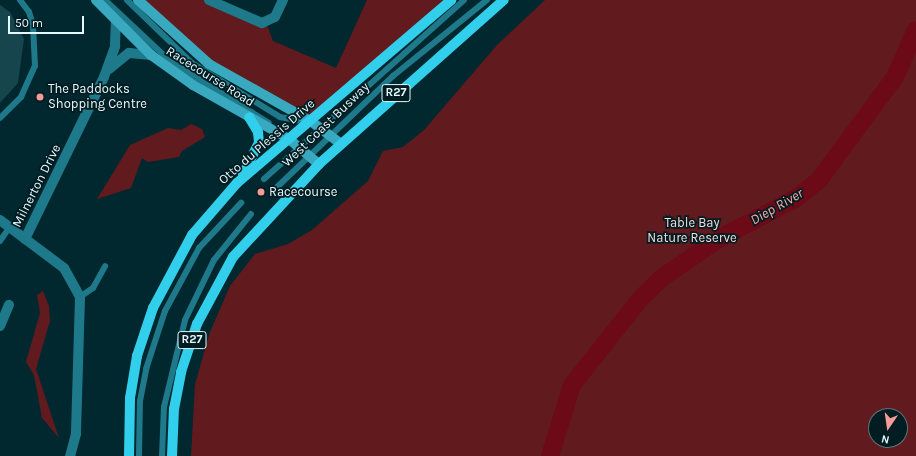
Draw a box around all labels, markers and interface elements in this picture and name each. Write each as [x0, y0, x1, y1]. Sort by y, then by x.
scale bar [10, 8, 86, 34]
text: 50 m [15, 16, 43, 30]
street label: Racecourse Road [163, 44, 257, 110]
street label: West Coast Busway [279, 79, 373, 171]
place label: The Paddocks Shopping Centre [48, 82, 147, 113]
road number: R27 [381, 83, 411, 103]
marker: The Paddocks Shopping Centre [35, 92, 45, 102]
street label: Otto du Plessis Drive [216, 96, 318, 188]
street label: Milnerton Drive [9, 142, 65, 230]
place label: Racecourse [269, 184, 337, 200]
water label: Diep River [748, 185, 806, 229]
marker: Racecourse [256, 187, 266, 197]
park label: Table Bay Nature Reserve [647, 216, 737, 247]
road number: R27 [177, 330, 207, 350]
north arrow [868, 408, 908, 448]
text: N [880, 432, 891, 446]

